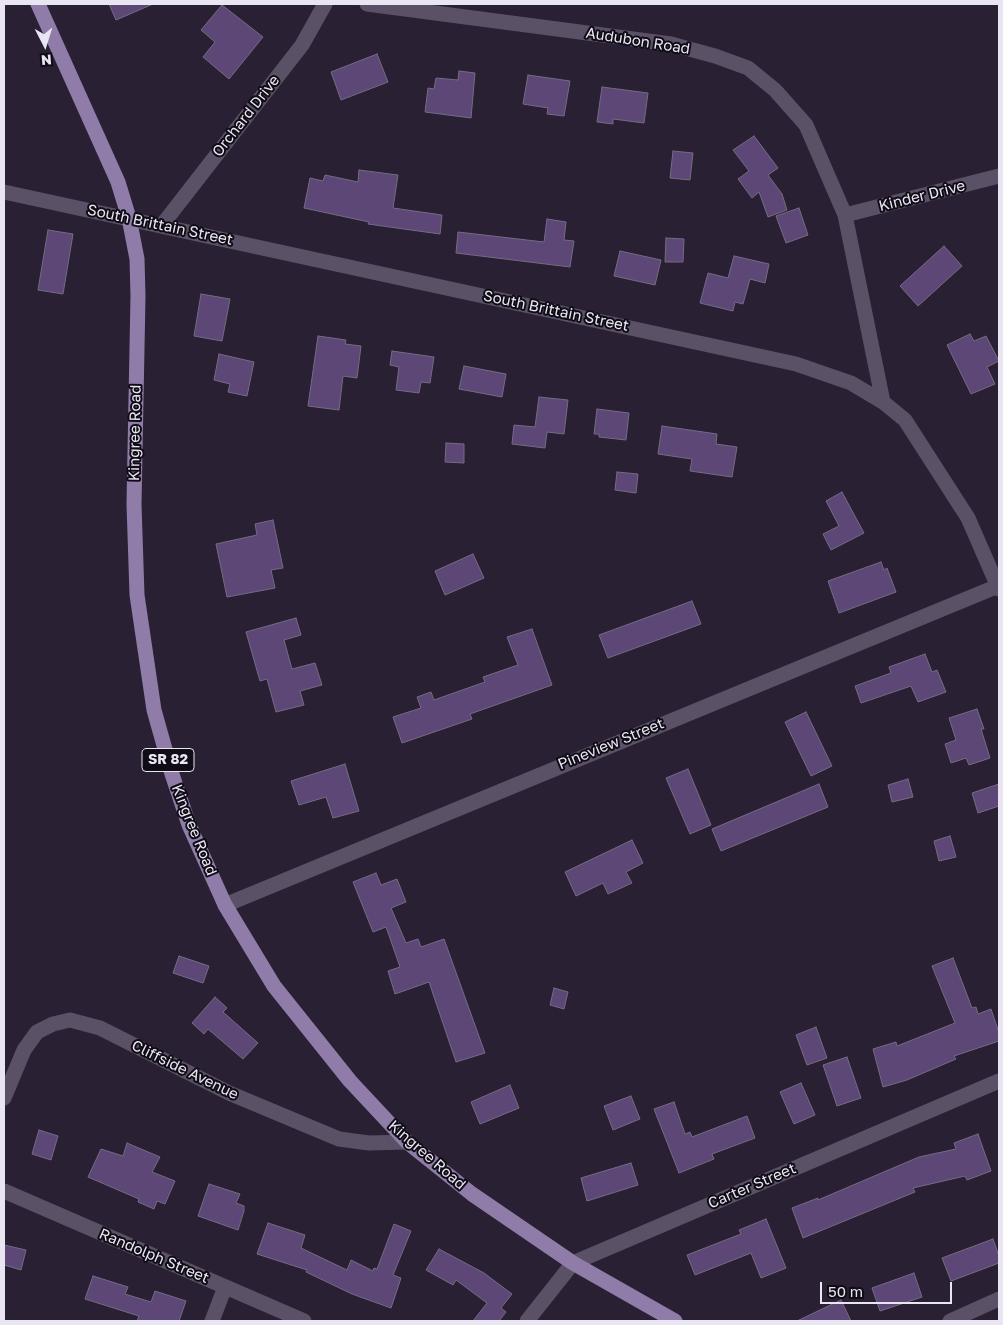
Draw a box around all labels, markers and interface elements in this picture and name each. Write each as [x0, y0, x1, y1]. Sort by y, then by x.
north arrow [20, 20, 70, 70]
street label: Audubon Road [585, 24, 691, 58]
text: N [40, 52, 52, 69]
street label: Orchard Drive [209, 72, 283, 160]
street label: Kinder Drive [877, 177, 967, 215]
street label: South Brittain Street [86, 201, 234, 249]
street label: South Brittain Street [482, 287, 630, 335]
street label: Kingree Road [125, 385, 145, 481]
street label: Pineview Street [555, 715, 667, 773]
road number: SR 82 [142, 748, 194, 772]
street label: Kingree Road [168, 782, 220, 878]
street label: Cliffside Avenue [129, 1036, 241, 1104]
street label: Kingree Road [385, 1117, 469, 1193]
street label: Carter Street [705, 1159, 799, 1213]
street label: Randolph Street [96, 1225, 212, 1287]
scale bar [823, 1272, 956, 1304]
text: 50 m [828, 1282, 863, 1300]

